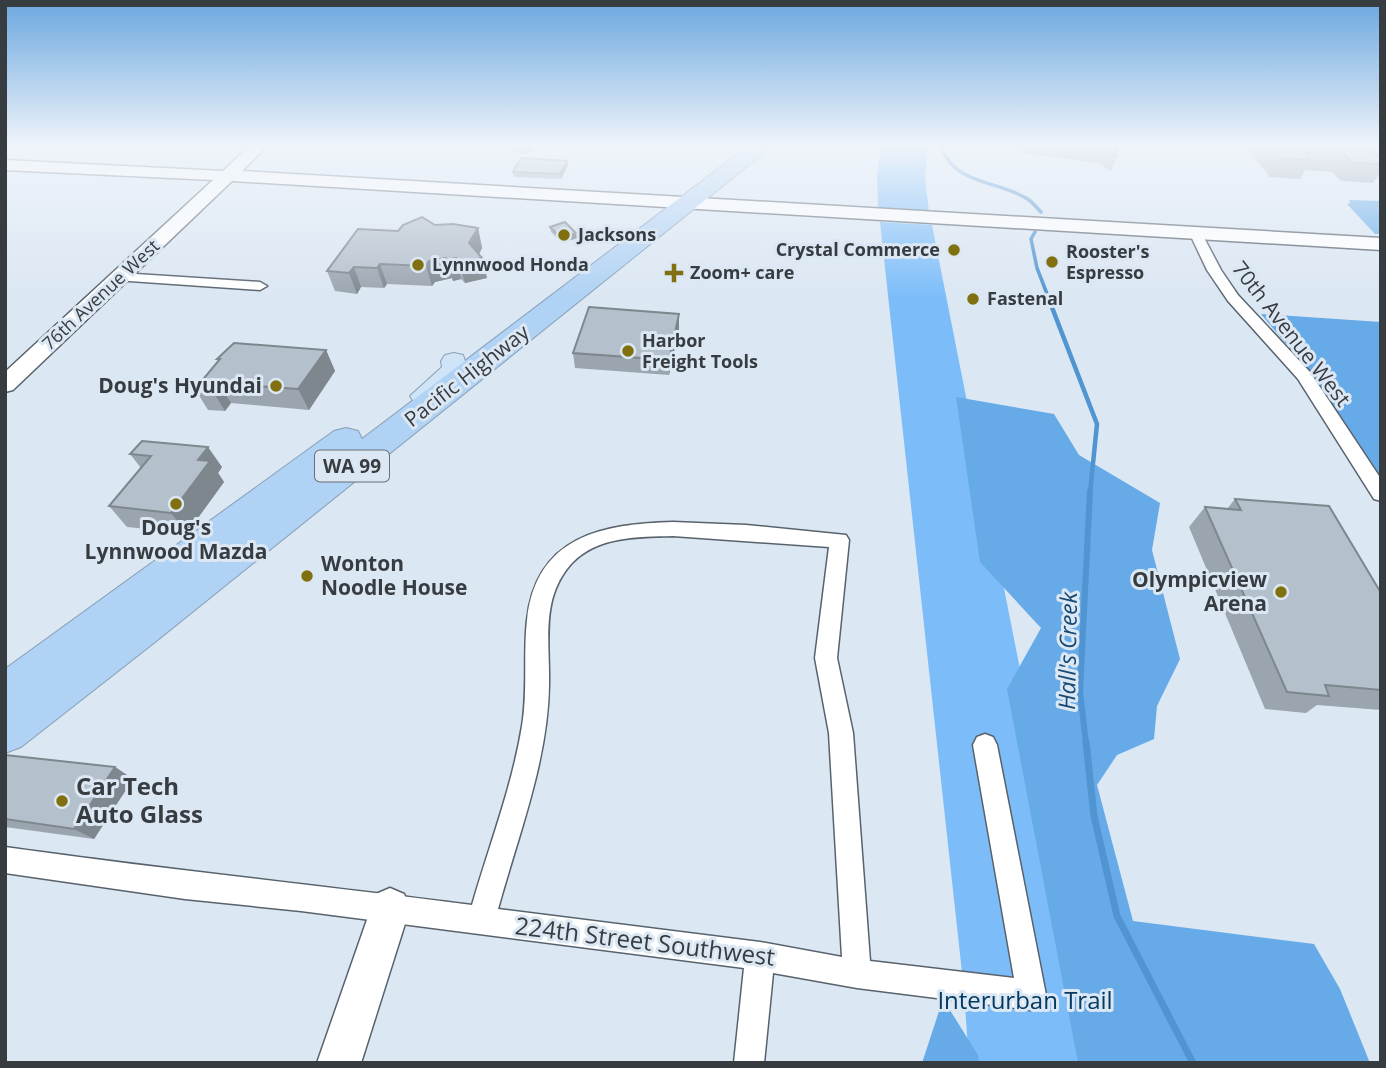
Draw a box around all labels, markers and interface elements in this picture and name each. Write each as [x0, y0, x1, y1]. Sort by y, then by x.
place label: Jacksons [576, 222, 656, 246]
marker: Jacksons [556, 227, 572, 243]
street label: 76th Avenue West [37, 234, 164, 355]
place label: Crystal Commerce [776, 237, 940, 261]
place label: Rooster's Espresso [1066, 239, 1150, 284]
marker: Crystal Commerce [946, 242, 962, 258]
place label: Lynnwood Honda [432, 252, 589, 276]
marker: Rooster's Espresso [1044, 254, 1060, 270]
street label: 70th Avenue West [1226, 255, 1357, 412]
marker: Lynnwood Honda [410, 257, 426, 273]
place label: Zoom+ care [690, 260, 794, 284]
marker: Zoom+ care [664, 263, 684, 283]
place label: Fastenal [987, 286, 1063, 310]
marker: Fastenal [965, 291, 981, 307]
street label: Pacific Highway [398, 317, 535, 433]
place label: Harbor Freight Tools [642, 328, 758, 373]
marker: Harbor Freight Tools [620, 343, 636, 359]
place label: Doug's Hyundai [98, 371, 262, 399]
marker: Doug's Hyundai [268, 378, 284, 394]
road number: WA 99 [315, 450, 389, 481]
marker: Doug's Lynnwood Mazda [168, 496, 184, 512]
place label: Doug's Lynnwood Mazda [85, 513, 267, 565]
place label: Wonton Noodle House [321, 549, 467, 601]
place label: Olympicview Arena [1132, 565, 1267, 617]
marker: Wonton Noodle House [299, 568, 315, 584]
marker: Olympicview Arena [1273, 584, 1289, 600]
water label: Hall's Creek [1050, 591, 1084, 710]
place label: Car Tech Auto Glass [76, 769, 203, 830]
marker: Car Tech Auto Glass [54, 793, 70, 809]
street label: 224th Street Southwest [513, 908, 777, 973]
park label: Interurban Trail [937, 983, 1113, 1016]

